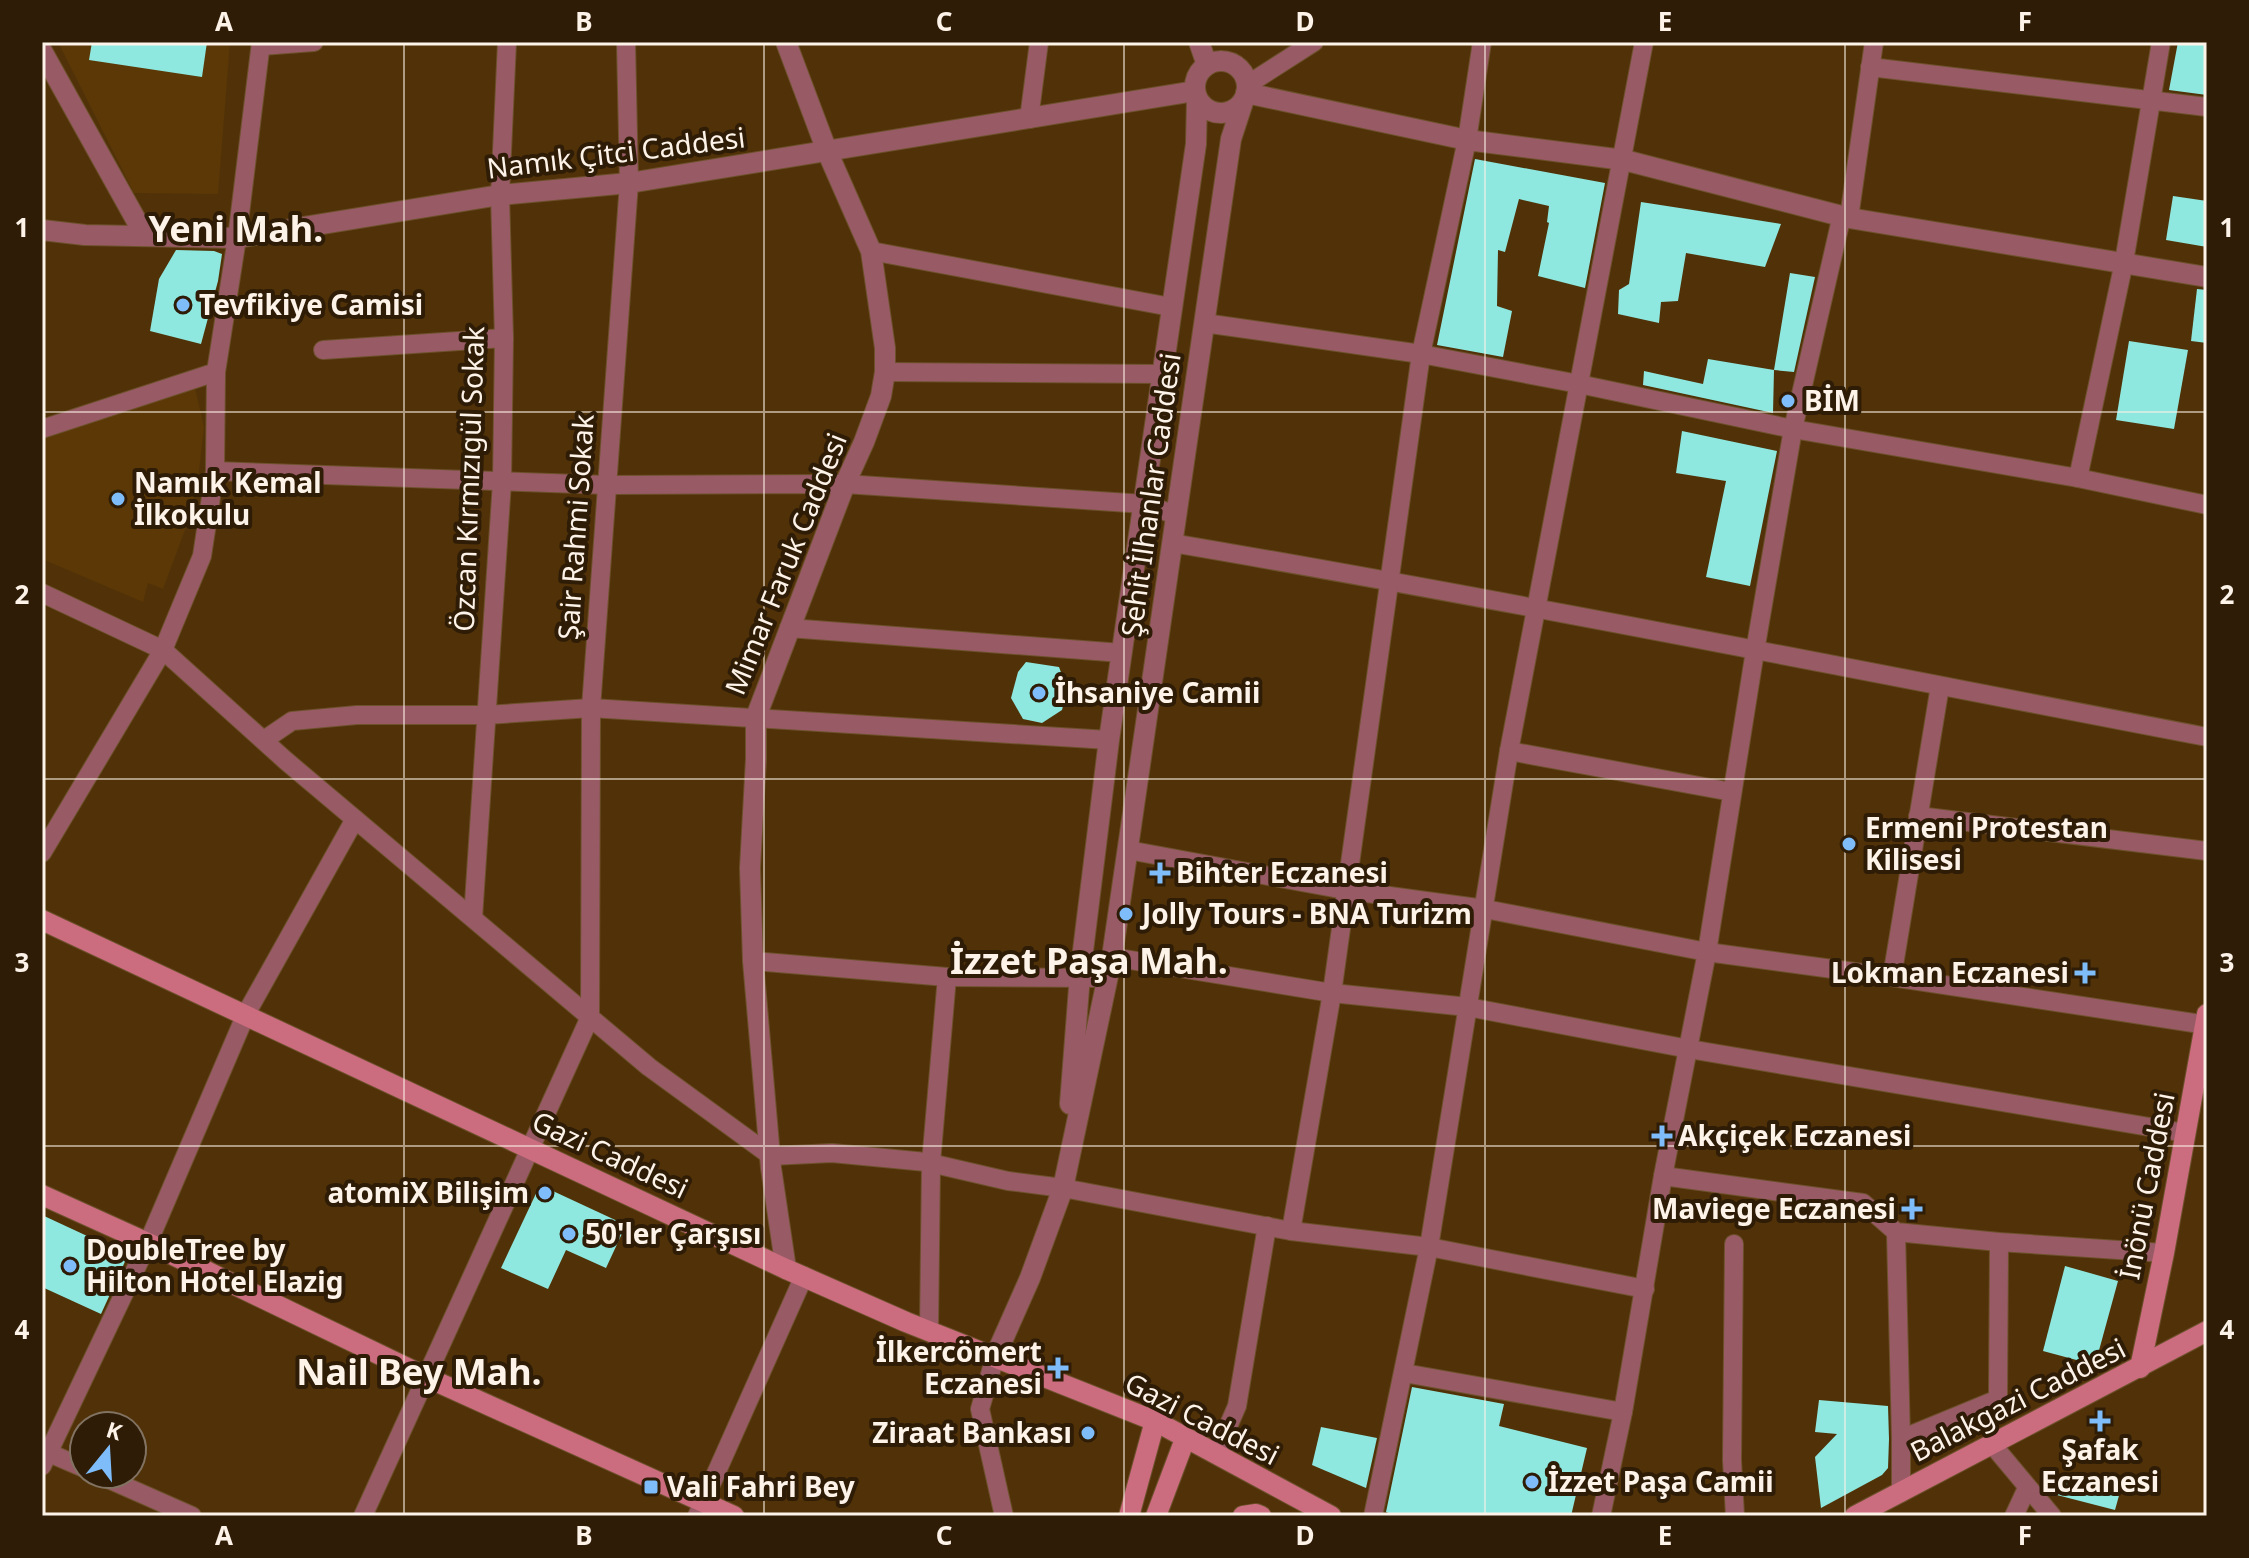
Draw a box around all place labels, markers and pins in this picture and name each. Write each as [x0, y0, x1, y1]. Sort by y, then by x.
place label: Tevfikiye Camisi [199, 285, 423, 323]
marker: Tevfikiye Camisi [174, 296, 192, 314]
place label: BİM [1804, 381, 1860, 419]
marker: BİM [1779, 392, 1797, 410]
place label: Namık Kemal İlkokulu [134, 463, 322, 533]
marker: Namık Kemal İlkokulu [109, 490, 127, 508]
place label: İhsaniye Camii [1055, 673, 1260, 711]
marker: İhsaniye Camii [1030, 684, 1048, 702]
place label: Ermeni Protestan Kilisesi [1865, 808, 2108, 878]
marker: Ermeni Protestan Kilisesi [1840, 835, 1858, 853]
place label: Bihter Eczanesi [1176, 853, 1388, 891]
marker: Bihter Eczanesi [1151, 864, 1169, 882]
place label: Jolly Tours - BNA Turizm [1139, 894, 1472, 932]
marker: Jolly Tours - BNA Turizm [1117, 905, 1135, 923]
place label: Lokman Eczanesi [1831, 953, 2069, 991]
marker: Lokman Eczanesi [2076, 964, 2094, 982]
place label: Akçiçek Eczanesi [1678, 1116, 1911, 1154]
marker: Akçiçek Eczanesi [1653, 1127, 1671, 1145]
place label: atomiX Bilişim [327, 1173, 529, 1211]
marker: atomiX Bilişim [536, 1184, 554, 1202]
place label: Maviege Eczanesi [1652, 1189, 1896, 1227]
marker: Maviege Eczanesi [1903, 1200, 1921, 1218]
place label: 50'ler Çarşısı [585, 1214, 761, 1252]
marker: 50'ler Çarşısı [560, 1225, 578, 1243]
place label: DoubleTree by Hilton Hotel Elazig [86, 1230, 343, 1300]
marker: DoubleTree by Hilton Hotel Elazig [61, 1257, 79, 1275]
place label: İlkercömert Eczanesi [876, 1332, 1042, 1402]
marker: İlkercömert Eczanesi [1049, 1359, 1067, 1377]
marker: Şafak Eczanesi [2091, 1412, 2109, 1430]
place label: Ziraat Bankası [872, 1413, 1072, 1451]
marker: Ziraat Bankası [1079, 1424, 1097, 1442]
place label: Şafak Eczanesi [2041, 1430, 2159, 1500]
place label: İzzet Paşa Camii [1548, 1462, 1774, 1500]
place label: Vali Fahri Bey [667, 1467, 855, 1505]
marker: İzzet Paşa Camii [1523, 1473, 1541, 1491]
marker: Vali Fahri Bey [642, 1478, 660, 1496]

